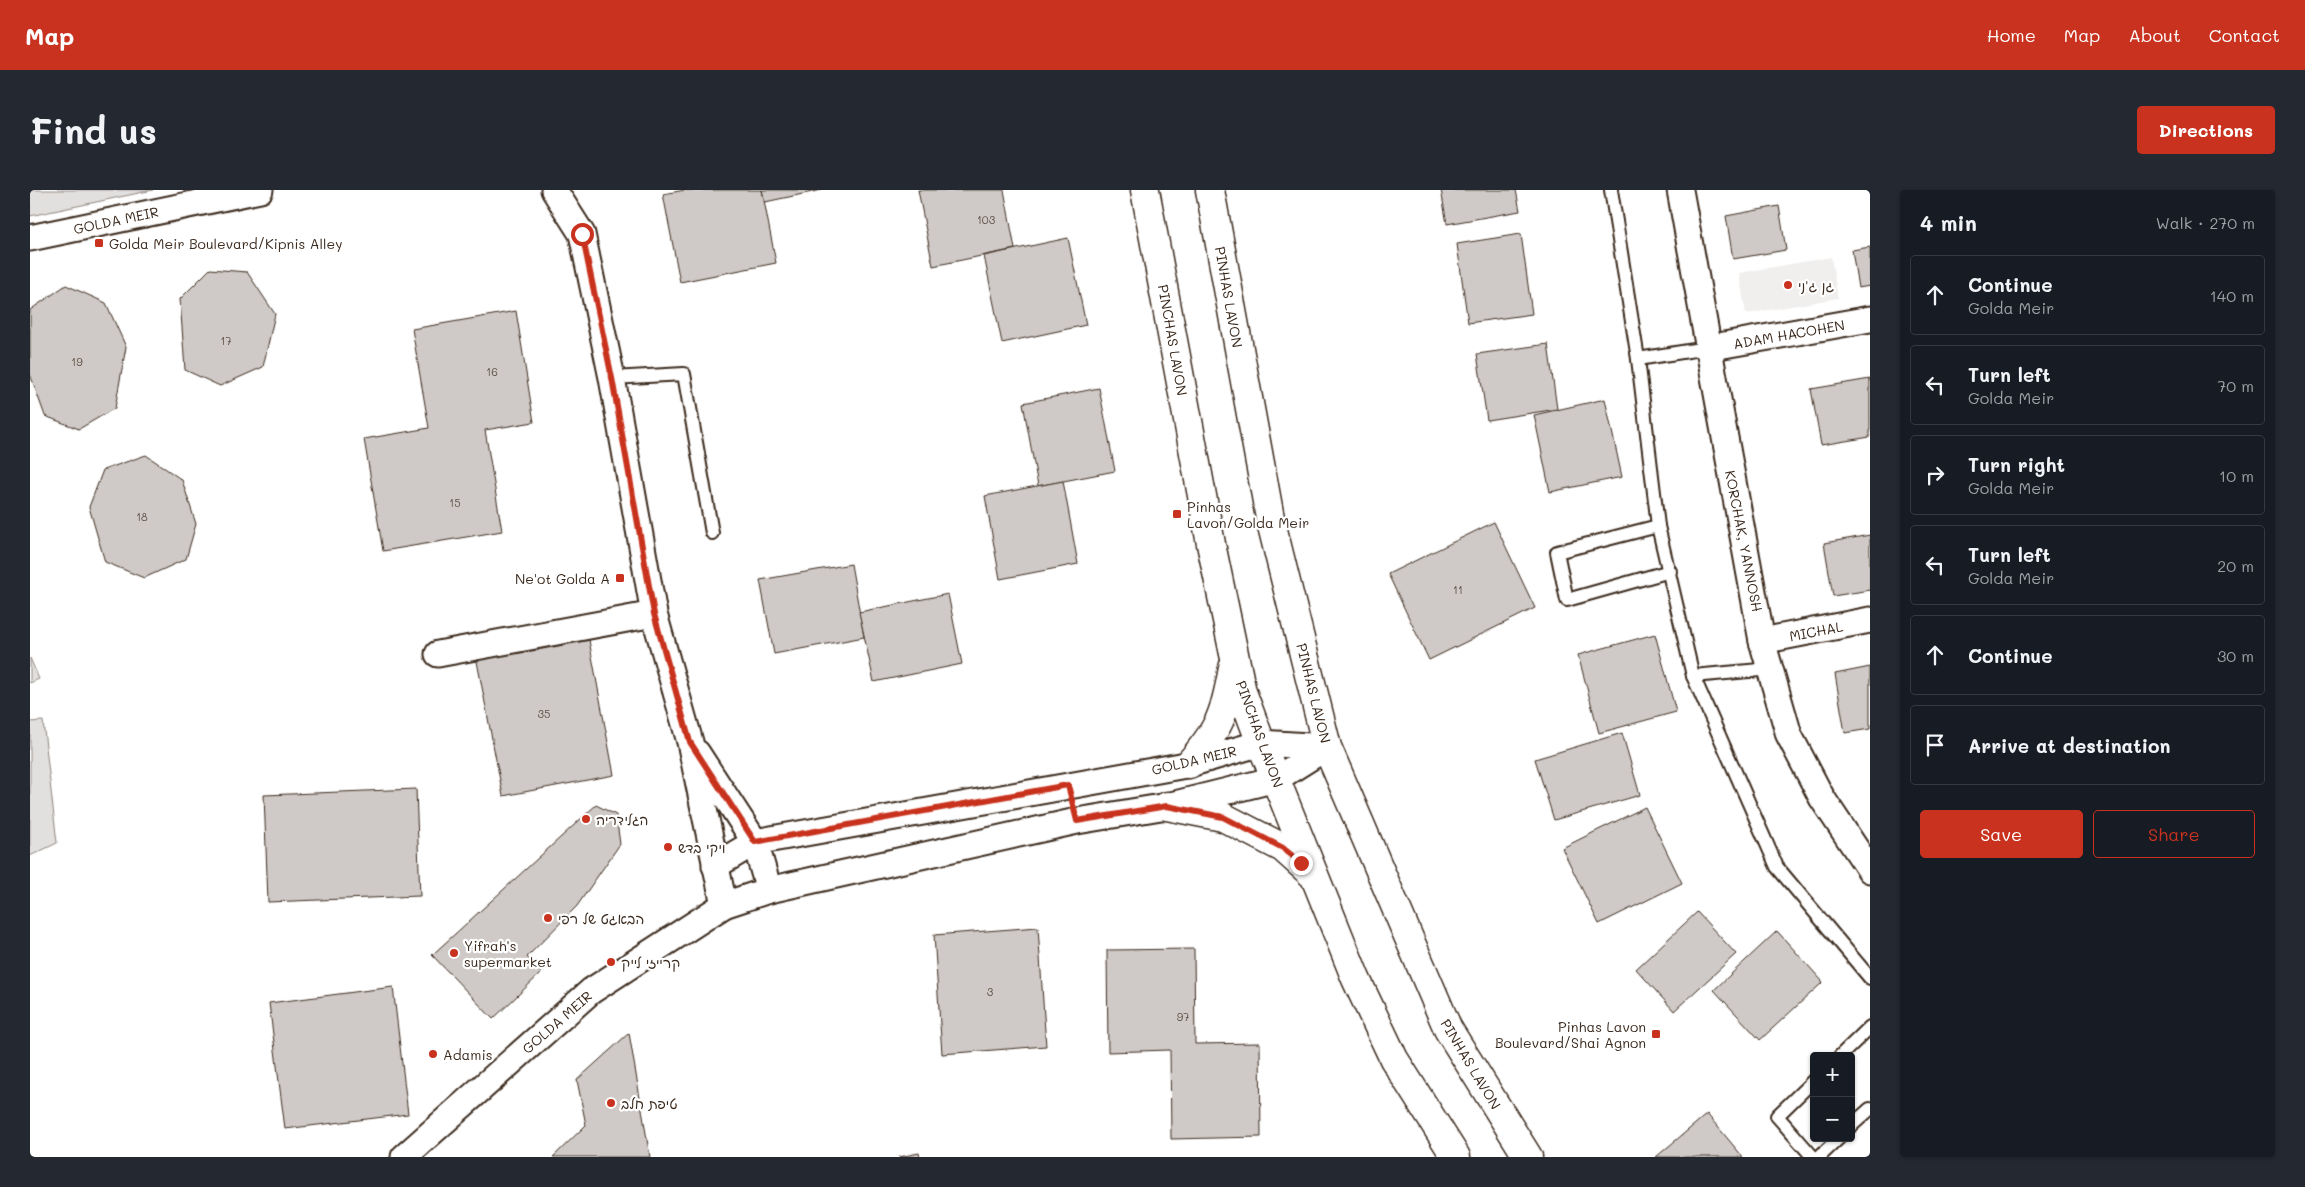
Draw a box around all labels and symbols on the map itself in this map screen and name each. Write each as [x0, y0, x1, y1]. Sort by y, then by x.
street label: GOLDA MEIR [72, 202, 160, 238]
house number: 103 [977, 212, 996, 227]
route start [571, 223, 594, 246]
place label: Golda Meir Boulevard/Kipnis Alley [109, 234, 343, 253]
marker: Golda Meir Boulevard/Kipnis Alley [93, 237, 105, 249]
street label: PINHAS LAVON [1211, 245, 1247, 349]
place label: גן ג'ני [1798, 276, 1835, 295]
marker: גן ג'ני [1782, 279, 1794, 291]
street label: PINCHAS LAVON [1154, 283, 1192, 397]
street label: ADAM HACOHEN [1732, 315, 1846, 353]
house number: 17 [220, 333, 232, 348]
house number: 19 [71, 354, 83, 369]
house number: 16 [486, 364, 498, 379]
street label: KORCHAK, YANNOSH [1721, 469, 1767, 613]
house number: 15 [449, 495, 461, 510]
place label: Pinhas Lavon/Golda Meir [1187, 497, 1309, 532]
marker: Pinhas Lavon/Golda Meir [1171, 508, 1183, 520]
house number: 18 [136, 509, 148, 524]
place label: Ne'ot Golda A [515, 569, 610, 588]
marker: Ne'ot Golda A [614, 572, 626, 584]
house number: 11 [1453, 582, 1463, 597]
street label: MICHAL [1788, 616, 1845, 646]
street label: PINHAS LAVON [1292, 641, 1336, 745]
street label: PINCHAS LAVON [1232, 678, 1288, 790]
house number: 35 [538, 706, 550, 721]
street label: GOLDA MEIR [1150, 741, 1238, 779]
place label: הגלידריה [596, 810, 649, 829]
marker: הגלידריה [580, 813, 592, 825]
place label: ויקי בדש [678, 838, 726, 857]
marker: ויקי בדש [662, 841, 674, 853]
route end [1290, 852, 1313, 875]
place label: הבאגט של רפי [558, 909, 644, 928]
marker: הבאגט של רפי [542, 912, 554, 924]
place label: Yifrah's supermarket [464, 936, 552, 971]
marker: Yifrah's supermarket [448, 947, 460, 959]
place label: קרייזי לייק [621, 953, 680, 972]
marker: קרייזי לייק [605, 956, 617, 968]
house number: 3 [987, 984, 994, 999]
street label: GOLDA MEIR [518, 986, 596, 1058]
house number: 97 [1177, 1009, 1189, 1024]
street label: PINHAS LAVON [1436, 1015, 1506, 1113]
place label: Pinhas Lavon Boulevard/Shai Agnon [1495, 1017, 1646, 1052]
marker: Pinhas Lavon Boulevard/Shai Agnon [1650, 1028, 1662, 1040]
place label: Adamis [443, 1045, 493, 1064]
marker: Adamis [427, 1048, 439, 1060]
place label: טיפת חלב [621, 1094, 678, 1113]
marker: טיפת חלב [605, 1097, 617, 1109]

